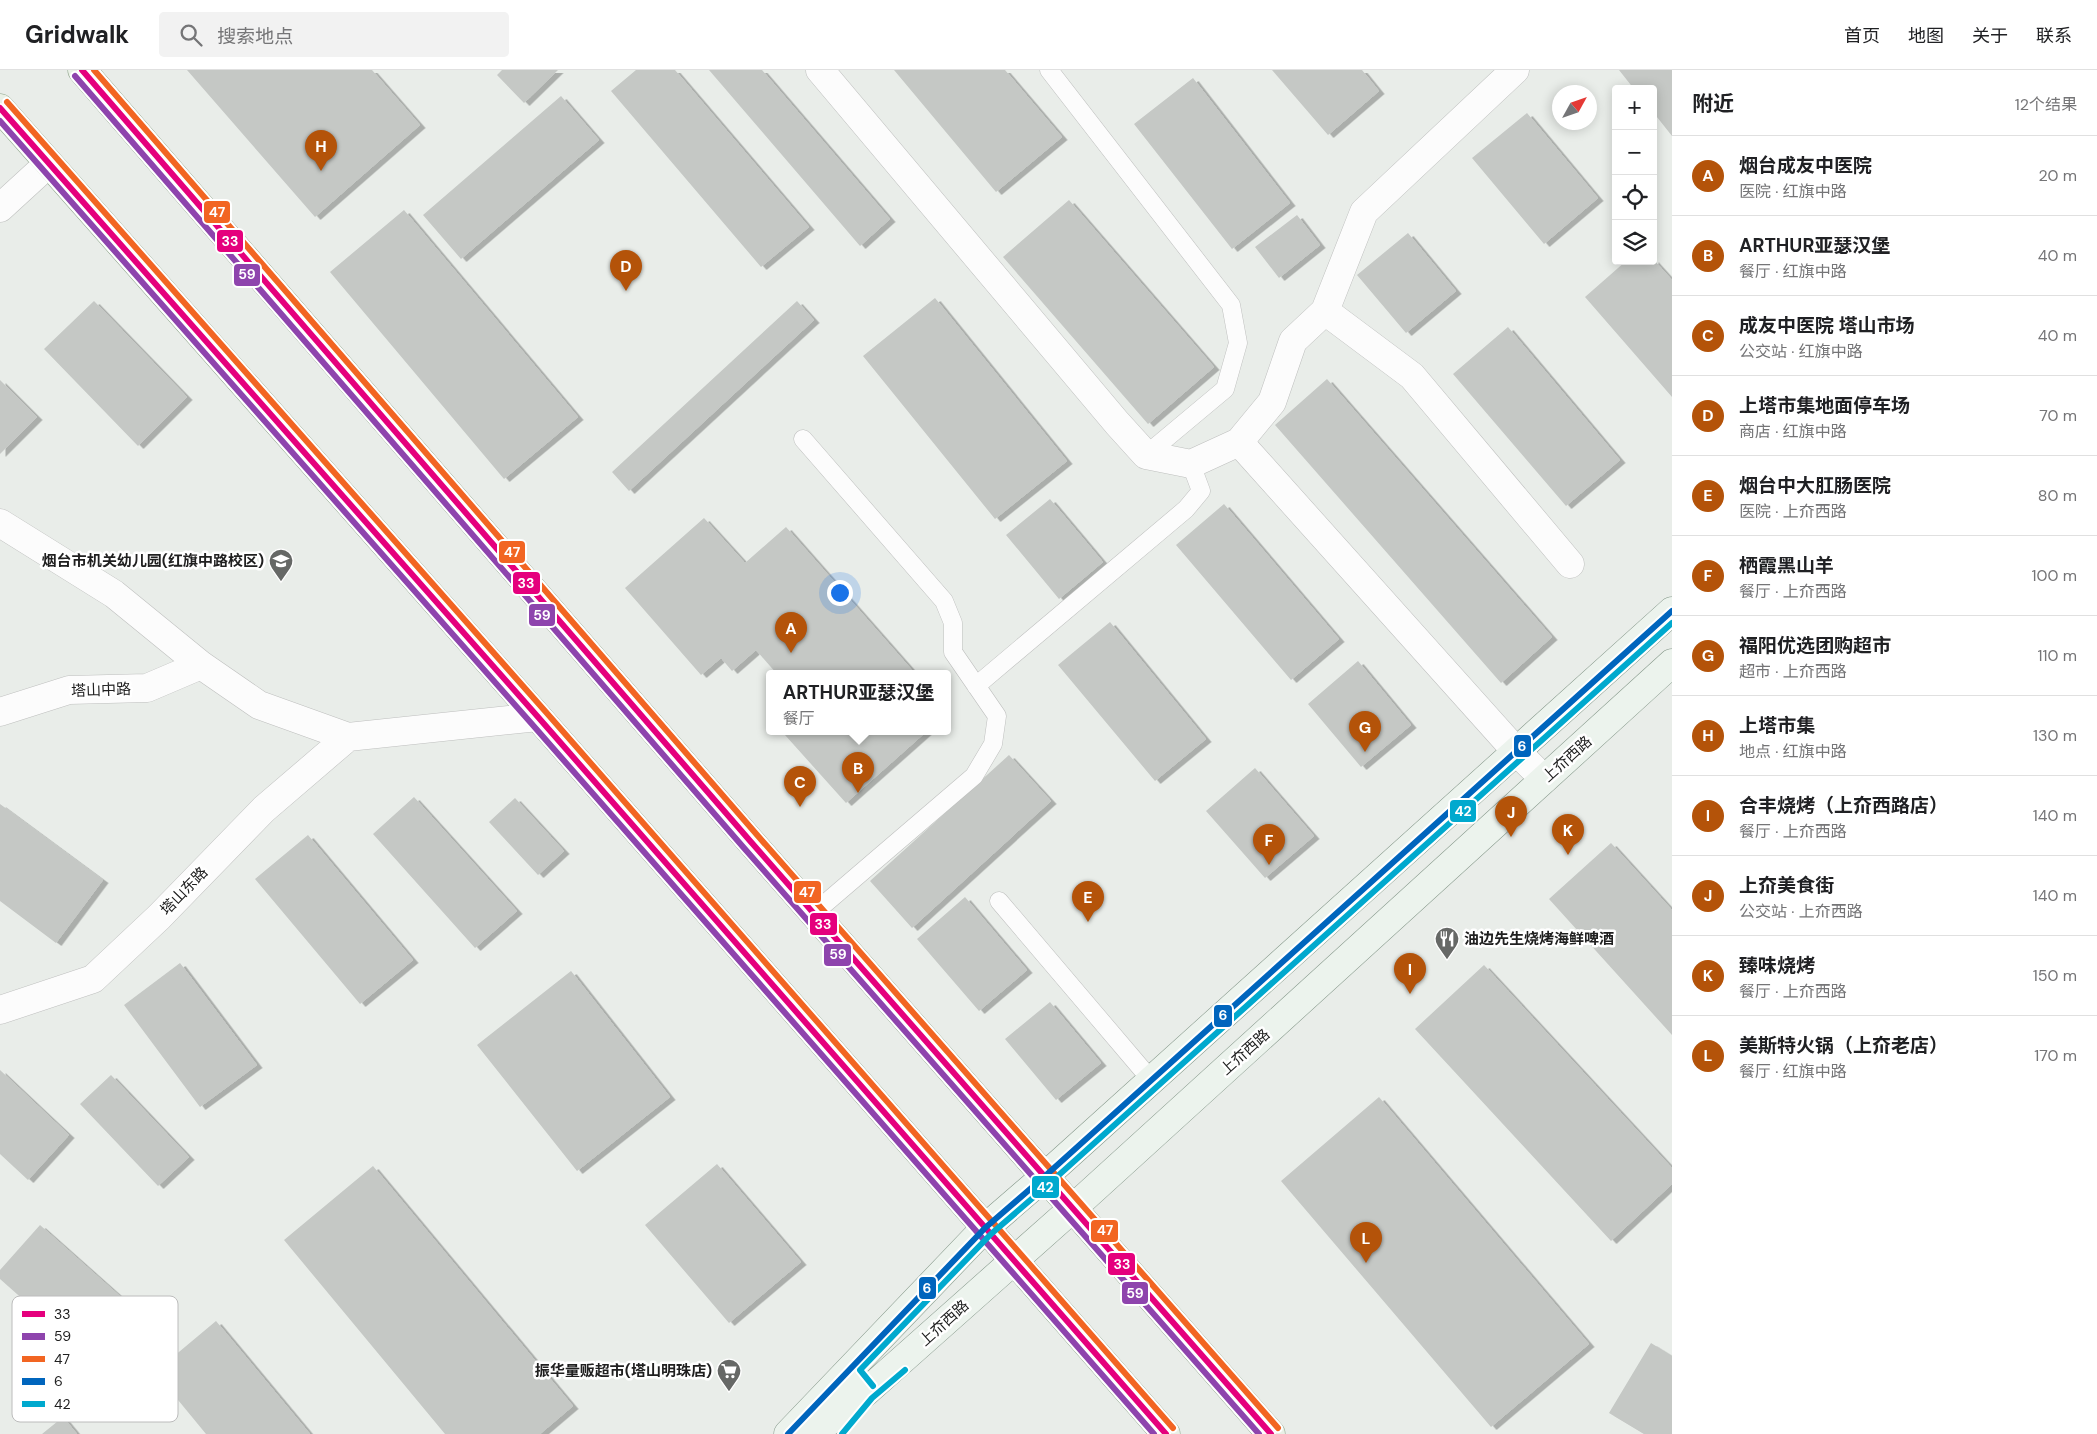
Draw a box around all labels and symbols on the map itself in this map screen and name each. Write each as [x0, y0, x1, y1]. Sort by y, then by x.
north arrow [1552, 85, 1597, 130]
pin: H [305, 130, 337, 171]
line badge: 47 [203, 200, 231, 224]
text: 47 [209, 203, 226, 221]
line badge: 33 [216, 229, 244, 253]
text: 33 [222, 232, 238, 250]
pin: D [610, 250, 642, 291]
line badge: 59 [233, 263, 261, 287]
text: 59 [238, 265, 256, 283]
line badge: 47 [498, 540, 526, 564]
text: 47 [504, 543, 521, 561]
school or university icon: 烟台市机关幼儿园(红旗中路校区) [268, 548, 294, 582]
place label: 烟台市机关幼儿园(红旗中路校区) [42, 551, 264, 571]
line badge: 33 [512, 571, 541, 595]
text: 33 [518, 574, 534, 592]
your location [827, 580, 853, 606]
line badge: 59 [528, 603, 556, 627]
text: 59 [533, 606, 551, 624]
pin: A [775, 612, 807, 653]
street label: 塔山中路 [71, 679, 131, 701]
pin: G [1349, 711, 1381, 752]
street label: 上夼西路 [1538, 731, 1596, 787]
line badge: 6 [1513, 734, 1532, 758]
text: 6 [1518, 737, 1527, 755]
pin: B [842, 752, 874, 793]
pin: C [784, 766, 816, 807]
pin: J [1495, 796, 1527, 837]
line badge: 42 [1449, 799, 1477, 823]
text: 42 [1454, 802, 1472, 820]
pin: K [1552, 814, 1584, 855]
pin: F [1253, 824, 1285, 865]
street label: 塔山东路 [156, 862, 212, 920]
line badge: 47 [793, 880, 822, 904]
pin: E [1072, 881, 1104, 922]
text: 47 [799, 883, 816, 901]
line badge: 33 [809, 912, 838, 936]
text: 33 [815, 915, 831, 933]
restaurant icon: 油边先生烧烤海鲜啤酒 [1434, 926, 1460, 960]
place label: 油边先生烧烤海鲜啤酒 [1464, 929, 1614, 949]
line badge: 59 [823, 943, 852, 967]
text: 59 [829, 945, 847, 963]
pin: I [1394, 953, 1426, 994]
line badge: 6 [1213, 1004, 1233, 1028]
text: 6 [1219, 1006, 1228, 1024]
street label: 上夼西路 [1216, 1024, 1274, 1080]
line badge: 42 [1031, 1175, 1060, 1199]
text: 42 [1036, 1178, 1054, 1196]
line badge: 47 [1090, 1219, 1119, 1243]
text: 47 [1097, 1221, 1114, 1239]
pin: L [1350, 1222, 1382, 1263]
line badge: 33 [1107, 1252, 1136, 1276]
text: 33 [1114, 1255, 1130, 1273]
line badge: 6 [918, 1276, 937, 1300]
text: 6 [923, 1279, 932, 1297]
line badge: 59 [1121, 1281, 1149, 1305]
text: 59 [1126, 1284, 1144, 1302]
street label: 上夼西路 [915, 1295, 973, 1351]
legend [12, 1296, 178, 1422]
text: 33 [54, 1305, 71, 1323]
text: 59 [54, 1327, 71, 1345]
text: 47 [54, 1350, 70, 1368]
supermarket icon: 振华量贩超市(塔山明珠店) [716, 1358, 742, 1392]
place label: 振华量贩超市(塔山明珠店) [535, 1361, 712, 1381]
text: 6 [54, 1372, 63, 1390]
text: 42 [54, 1395, 71, 1413]

